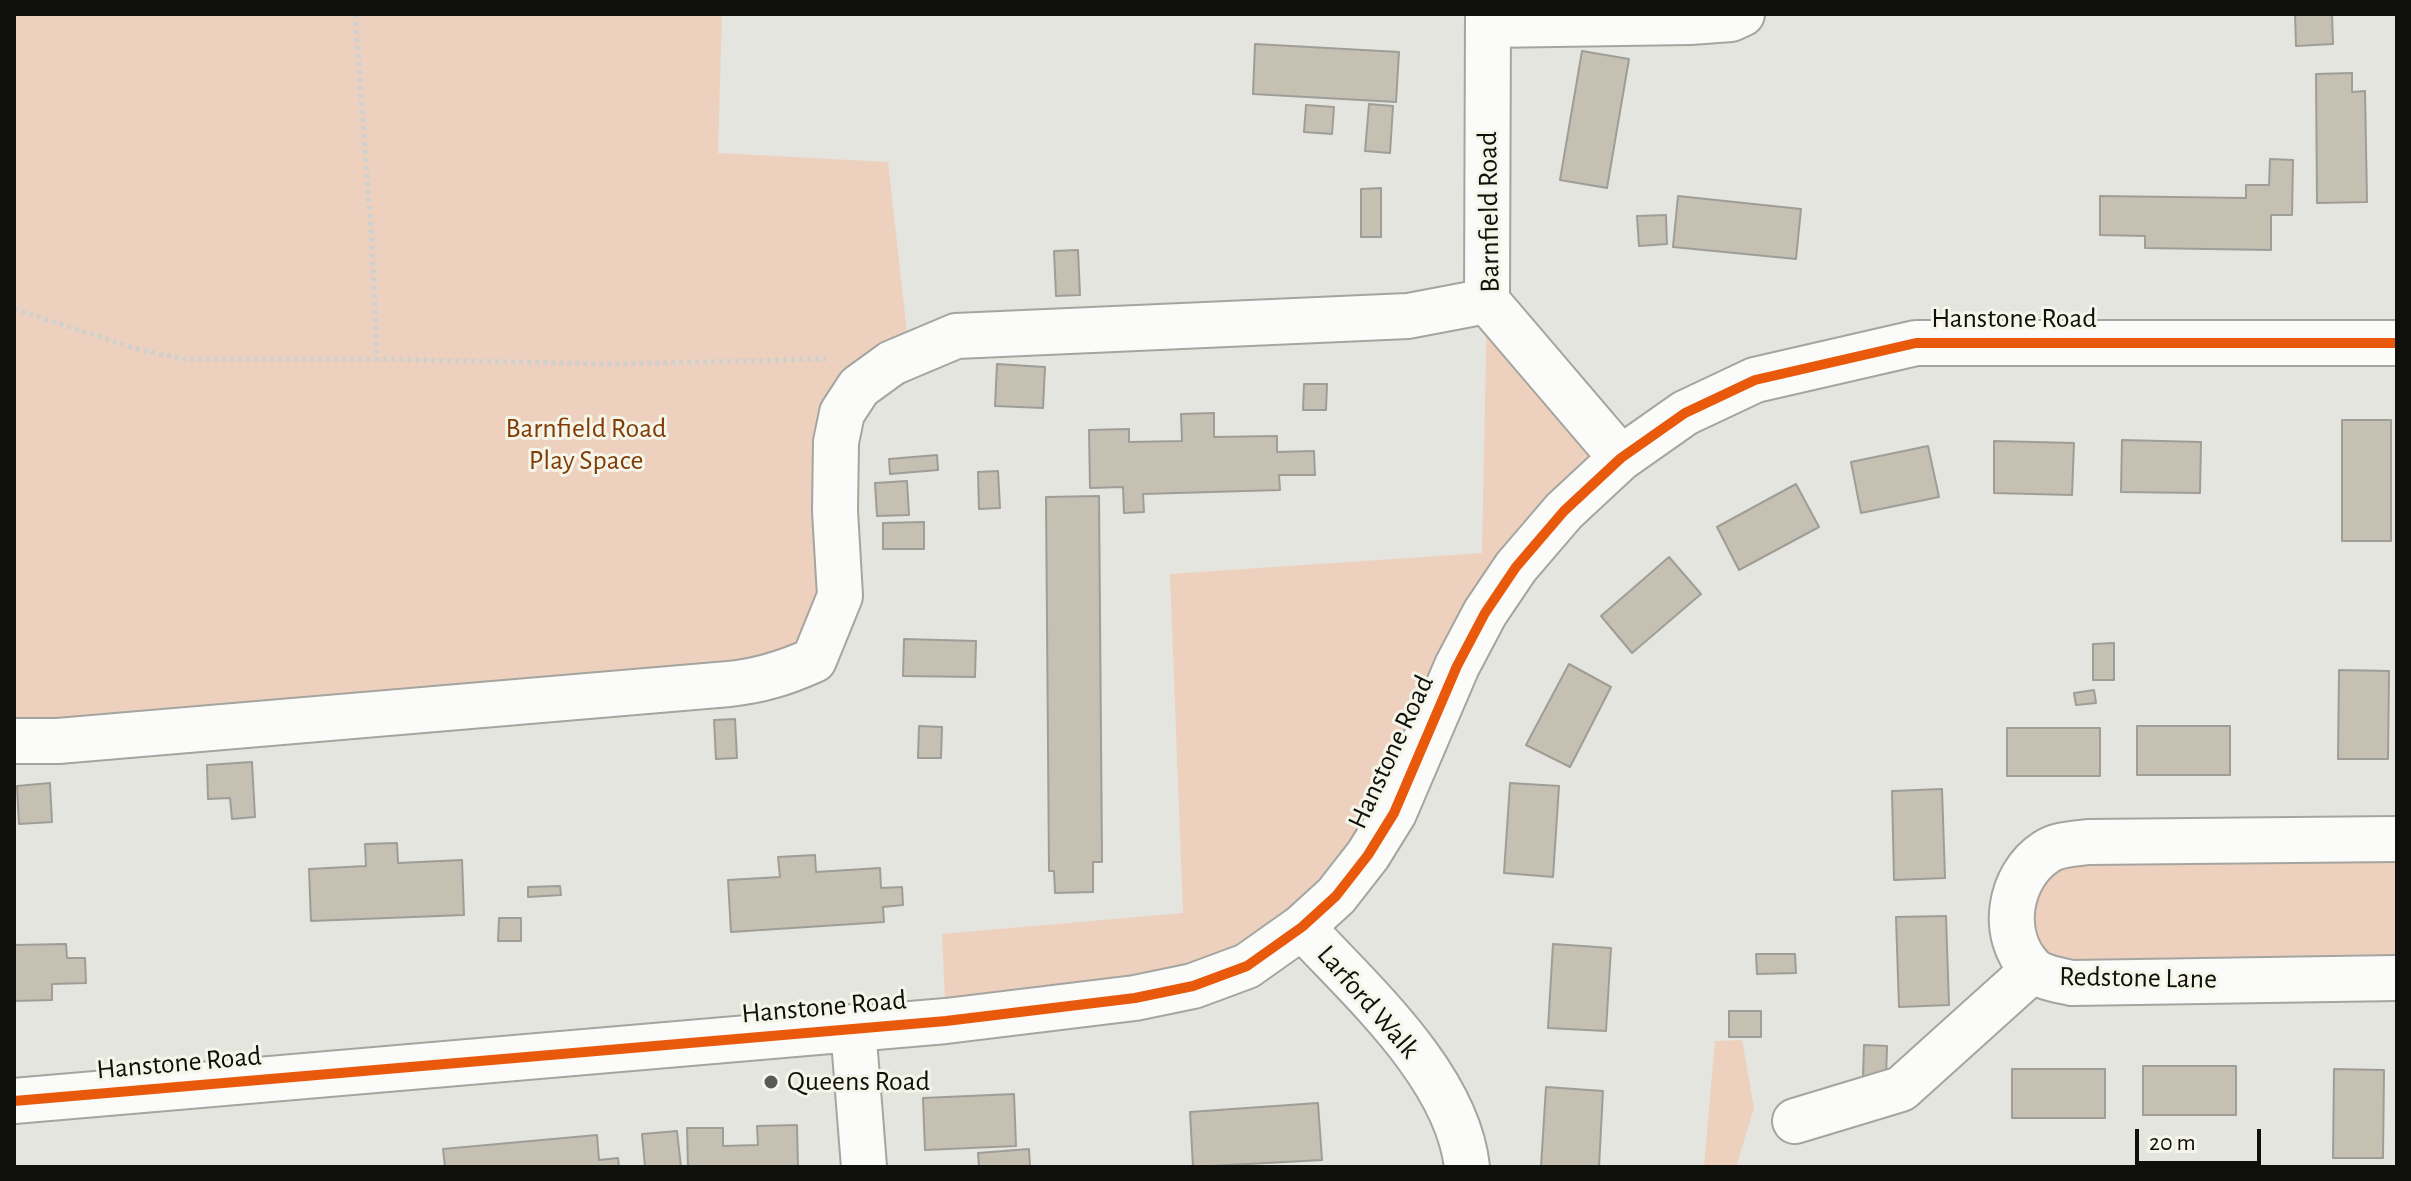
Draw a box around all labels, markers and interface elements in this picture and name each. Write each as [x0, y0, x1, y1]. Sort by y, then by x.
street label: Barnfield Road [1471, 131, 1507, 293]
street label: Hanstone Road [1931, 302, 2097, 336]
park label: Barnfield Road Play Space [505, 412, 667, 478]
street label: Hanstone Road [1341, 670, 1441, 834]
street label: Larford Walk [1310, 939, 1426, 1065]
street label: Redstone Lane [2059, 960, 2217, 996]
street label: Hanstone Road [740, 983, 908, 1031]
street label: Hanstone Road [95, 1039, 263, 1087]
place label: Queens Road [787, 1065, 930, 1099]
marker: Queens Road [762, 1073, 780, 1091]
scale bar [2139, 1113, 2265, 1163]
text: 20 m [2149, 1131, 2196, 1155]

